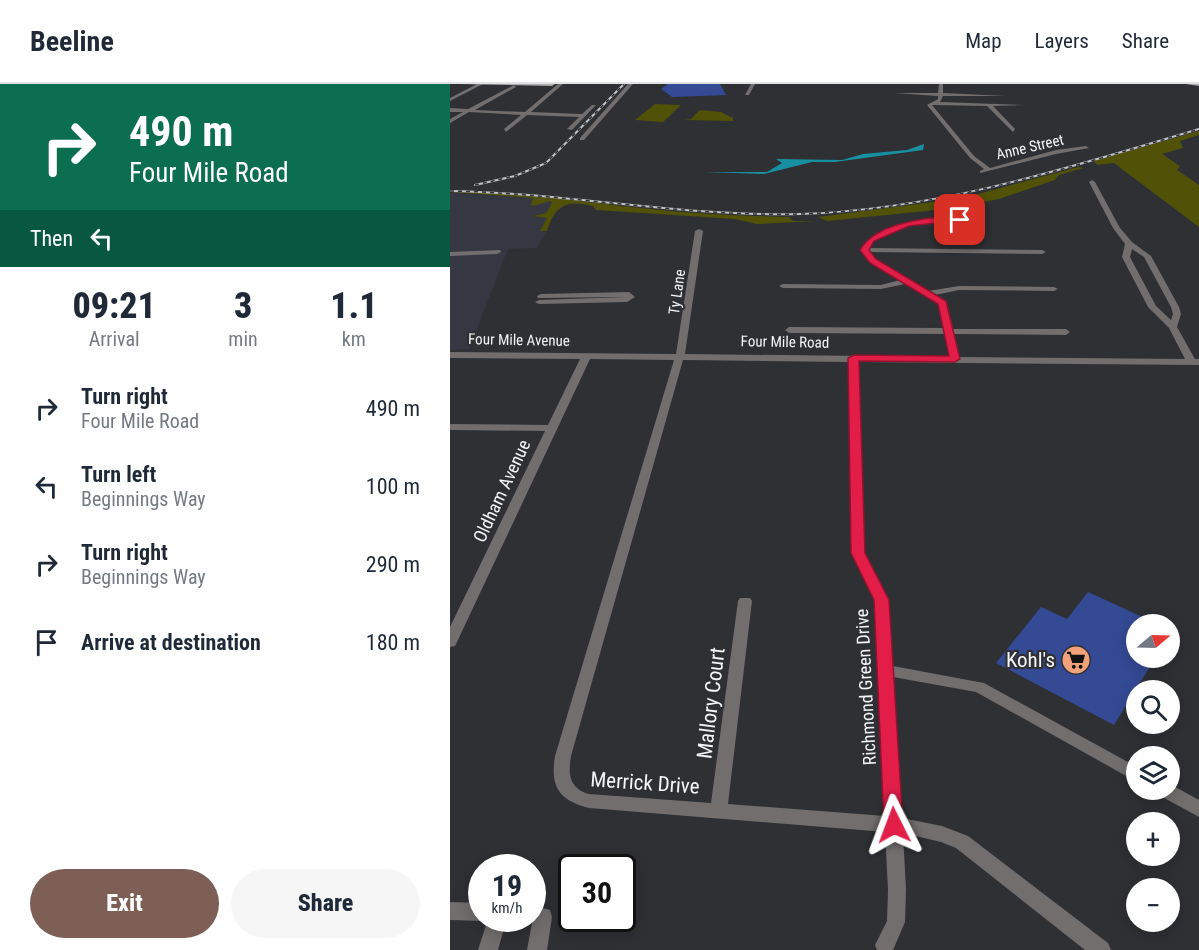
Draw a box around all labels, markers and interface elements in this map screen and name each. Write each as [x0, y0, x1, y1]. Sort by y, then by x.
text: Beeline [30, 25, 114, 58]
text: Map [965, 29, 1002, 53]
text: Layers [1035, 29, 1089, 53]
text: Share [1122, 29, 1169, 53]
text: 490 m [129, 107, 234, 156]
icon: right [30, 108, 108, 186]
street label: Anne Street [994, 130, 1066, 164]
text: Four Mile Road [129, 157, 289, 189]
pin [934, 194, 985, 245]
icon: arrive [943, 203, 976, 236]
icon: left [85, 222, 118, 255]
text: Then [30, 226, 73, 251]
street label: Ty Lane [665, 268, 689, 316]
text: 09:21 [73, 285, 156, 327]
text: 3 [234, 285, 252, 327]
text: 1.1 [330, 285, 378, 327]
text: Arrival [89, 327, 140, 351]
text: min [228, 327, 258, 351]
text: km [342, 327, 366, 351]
street label: Four Mile Avenue [468, 330, 570, 350]
street label: Four Mile Road [741, 332, 829, 352]
text: Turn right [81, 384, 168, 409]
icon: right [30, 392, 63, 425]
text: 490 m [366, 396, 420, 421]
text: Four Mile Road [81, 409, 199, 433]
street label: Oldham Avenue [469, 436, 534, 545]
text: Turn left [81, 462, 156, 487]
icon: left [30, 470, 63, 503]
text: 100 m [366, 474, 420, 499]
text: Beginnings Way [81, 487, 206, 511]
text: Turn right [81, 540, 168, 565]
icon: right [30, 548, 63, 581]
text: 290 m [366, 552, 420, 577]
text: Beginnings Way [81, 565, 206, 589]
street label: Richmond Green Drive [851, 608, 880, 766]
north arrow [1126, 614, 1180, 668]
map controls [1126, 614, 1180, 932]
icon: arrive [30, 626, 63, 659]
text: Arrive at destination [81, 630, 261, 655]
text: 180 m [366, 630, 420, 655]
supermarket icon: Kohl's [1060, 644, 1092, 676]
street label: Mallory Court [692, 646, 730, 760]
place label: Kohl's [1006, 648, 1055, 672]
button: search [1126, 680, 1180, 734]
button: layers [1126, 746, 1180, 800]
street label: Merrick Drive [590, 767, 700, 799]
position arrow [862, 793, 926, 857]
button: + [1126, 812, 1180, 866]
speed limit sign: 30 [558, 854, 636, 932]
text: 19 [492, 868, 522, 903]
button: Exit [30, 869, 219, 938]
button: Share [231, 869, 420, 938]
button: − [1126, 878, 1180, 932]
text: km/h [492, 899, 522, 917]

